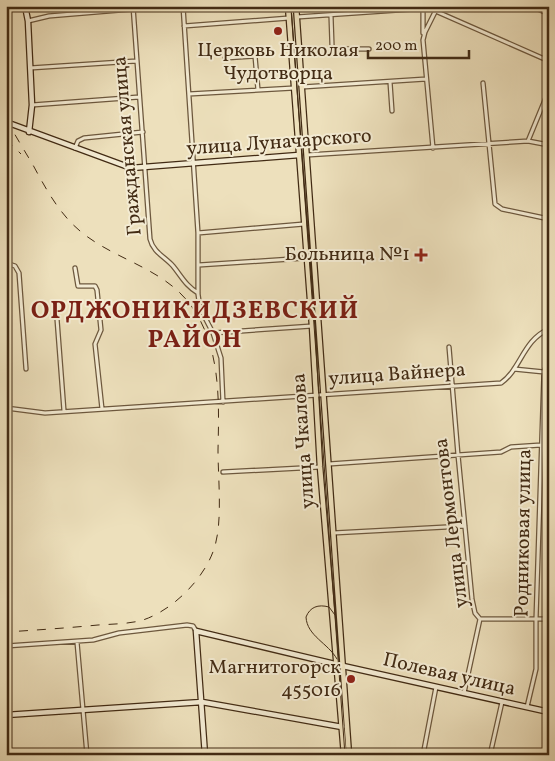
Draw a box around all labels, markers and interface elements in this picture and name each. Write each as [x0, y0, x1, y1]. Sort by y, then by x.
marker: Церковь Николая Чудотворца [272, 25, 284, 37]
scale bar [368, 28, 469, 60]
text: 200 m [375, 36, 418, 57]
place label: Церковь Николая Чудотворца [197, 37, 359, 88]
street label: Гражданская улица [106, 55, 150, 237]
street label: улица Луначарского [186, 123, 372, 163]
place label: Больница №1 [285, 241, 410, 269]
marker: Больница №1 [414, 248, 428, 262]
district label: ОРДЖОНИКИДЗЕВСКИЙ РАЙОН [31, 294, 359, 358]
street label: улица Вайнера [328, 356, 467, 394]
street label: улица Чкалова [285, 372, 323, 510]
street label: улица Лермонтова [428, 436, 476, 610]
street label: Родниковая улица [509, 449, 539, 617]
street label: Полевая улица [380, 646, 518, 704]
place label: Магнитогорск 455016 [209, 654, 341, 705]
marker: Магнитогорск 455016 [345, 673, 357, 685]

